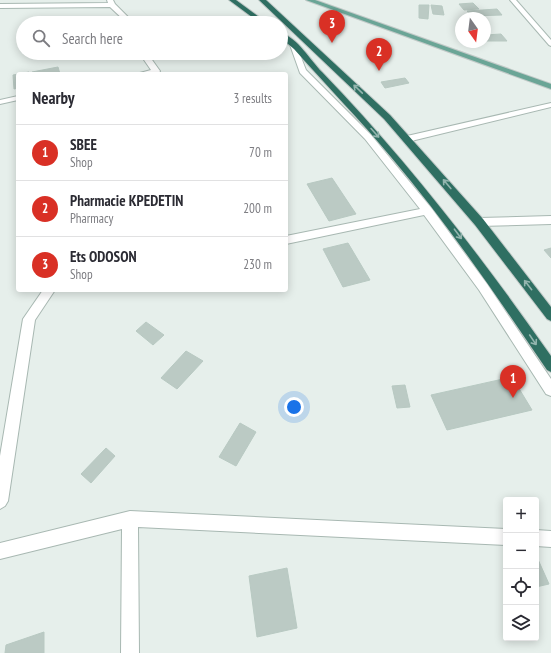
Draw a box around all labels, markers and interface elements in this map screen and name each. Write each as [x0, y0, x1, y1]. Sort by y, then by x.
pin: 3 [319, 10, 345, 43]
north arrow [455, 12, 491, 48]
search box [16, 16, 288, 60]
icon: search [30, 27, 52, 49]
text: Search here [62, 29, 123, 48]
pin: 2 [366, 38, 392, 71]
one-way arrow [353, 84, 363, 94]
text: Nearby [32, 87, 75, 109]
text: 3 results [233, 90, 272, 107]
one-way arrow [371, 128, 380, 139]
text: SBEE [70, 135, 97, 154]
text: 1 [42, 144, 48, 161]
text: 70 m [249, 144, 272, 161]
text: Shop [70, 154, 93, 171]
one-way arrow [442, 178, 451, 189]
text: Pharmacie KPEDETIN [70, 191, 183, 210]
text: 2 [42, 200, 48, 217]
text: 200 m [243, 200, 272, 217]
text: Pharmacy [70, 210, 113, 227]
one-way arrow [454, 228, 462, 239]
text: Ets ODOSON [70, 247, 137, 266]
text: 3 [42, 256, 48, 273]
text: 230 m [243, 256, 272, 273]
text: Shop [70, 266, 93, 283]
one-way arrow [523, 280, 532, 291]
one-way arrow [529, 334, 537, 345]
pin: 1 [500, 365, 526, 398]
your location [284, 397, 304, 417]
map controls [503, 497, 539, 641]
button: + [503, 497, 539, 533]
button: − [503, 533, 539, 569]
button: locate [503, 569, 539, 605]
button: layers [503, 605, 539, 641]

